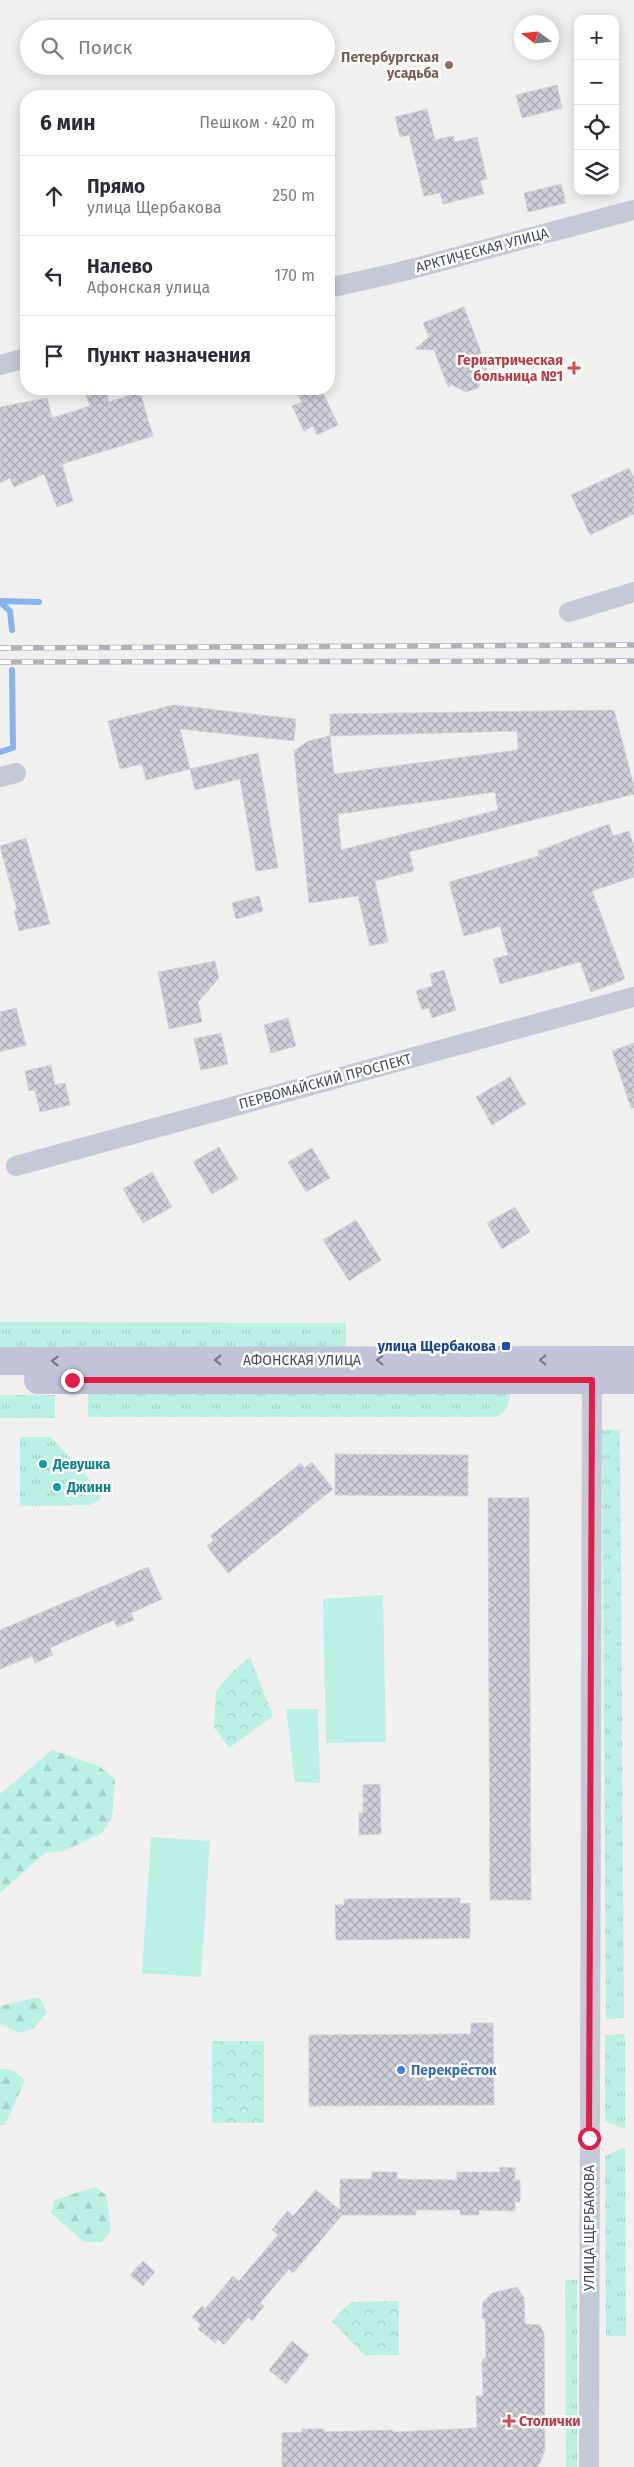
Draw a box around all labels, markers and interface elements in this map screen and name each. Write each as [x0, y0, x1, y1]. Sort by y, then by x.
north arrow [514, 15, 559, 60]
map controls [574, 15, 619, 195]
button: + [574, 15, 619, 60]
search box [20, 20, 335, 75]
icon: search [38, 34, 66, 62]
text: Поиск [78, 36, 132, 59]
place label: Петербургская усадьба [341, 49, 439, 82]
marker: Петербургская усадьба [443, 59, 455, 71]
button: − [574, 60, 619, 105]
button: locate [574, 105, 619, 150]
text: 6 мин [40, 110, 96, 136]
text: Пешком · 420 m [199, 113, 315, 132]
button: layers [574, 150, 619, 195]
text: Прямо [87, 175, 145, 198]
icon: ahead [40, 182, 68, 210]
text: 250 m [272, 186, 315, 205]
text: улица Щербакова [87, 198, 222, 217]
street label: АРКТИЧЕСКАЯ УЛИЦА [414, 225, 550, 276]
text: Налево [87, 255, 153, 278]
icon: left [40, 262, 68, 290]
text: 170 m [274, 266, 315, 285]
text: Афонская улица [87, 278, 210, 297]
icon: arrive [40, 342, 68, 370]
text: Пункт назначения [87, 344, 251, 367]
place label: Гериатрическая больница №1 [457, 352, 563, 385]
marker: Гериатрическая больница №1 [567, 361, 581, 375]
street label: ПЕРВОМАЙСКИЙ ПРОСПЕКТ [237, 1050, 414, 1113]
place label: улица Щербакова [377, 1338, 496, 1355]
marker: улица Щербакова [500, 1340, 512, 1352]
street label: АФОНСКАЯ УЛИЦА [243, 1352, 361, 1369]
one-way arrow [214, 1355, 222, 1365]
one-way arrow [376, 1355, 384, 1365]
one-way arrow [539, 1355, 546, 1365]
one-way arrow [51, 1356, 59, 1366]
route end [61, 1369, 84, 1392]
place label: Девушка [52, 1456, 111, 1473]
marker: Девушка [37, 1458, 49, 1470]
place label: Джинн [66, 1479, 111, 1496]
marker: Джинн [51, 1481, 63, 1493]
place label: Перекрёсток [411, 2062, 497, 2079]
marker: Перекрёсток [395, 2064, 407, 2076]
route start [578, 2127, 601, 2150]
street label: УЛИЦА ЩЕРБАКОВА [581, 2165, 598, 2291]
place label: Столички [519, 2413, 581, 2430]
marker: Столички [503, 2415, 515, 2427]

